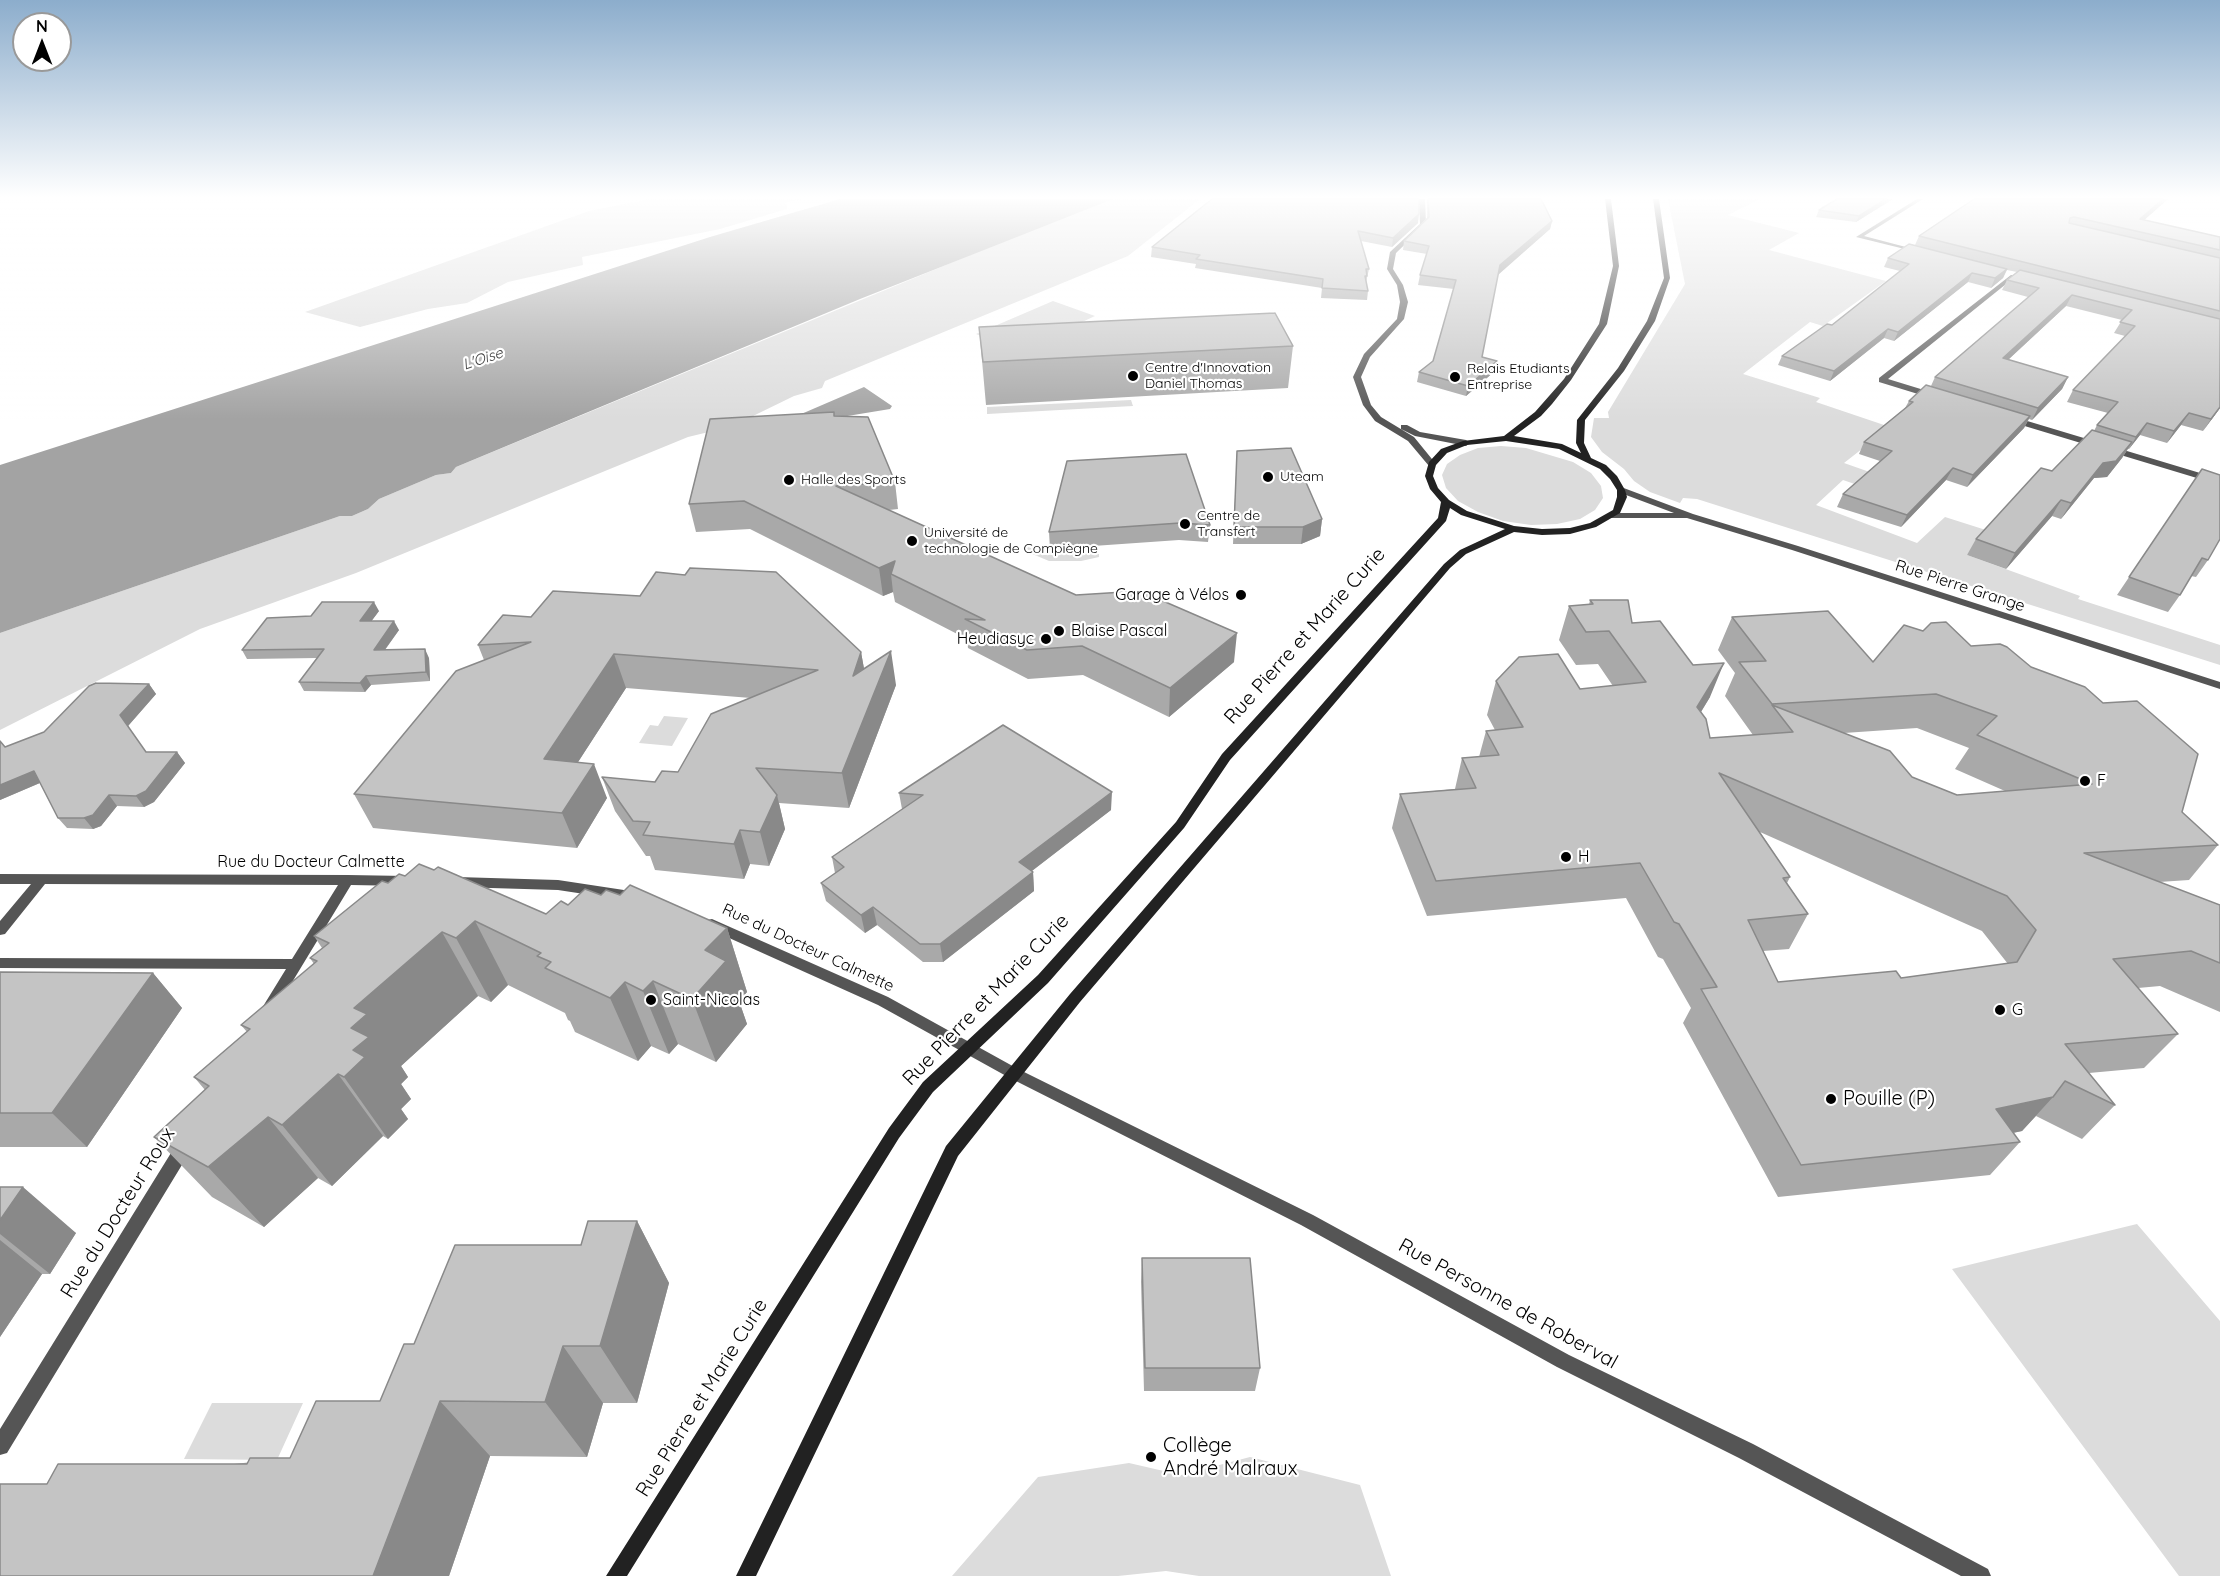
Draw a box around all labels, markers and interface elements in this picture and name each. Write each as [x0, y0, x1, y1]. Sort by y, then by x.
north arrow [12, 12, 72, 72]
text: N [36, 16, 48, 36]
water label: L'Oise [461, 344, 505, 374]
place label: Centre d'Innovation Daniel Thomas [1145, 360, 1271, 392]
place label: Relais Etudiants Entreprise [1467, 361, 1570, 394]
marker: Centre d'Innovation Daniel Thomas [1126, 369, 1140, 383]
marker: Relais Etudiants Entreprise [1448, 370, 1462, 384]
place label: Uteam [1280, 469, 1324, 485]
marker: Uteam [1261, 470, 1275, 484]
place label: Halle des Sports [801, 472, 906, 488]
marker: Halle des Sports [782, 473, 796, 487]
place label: Centre de Transfert [1197, 508, 1260, 540]
marker: Centre de Transfert [1178, 517, 1192, 531]
place label: Université de technologie de Compiègne [924, 525, 1098, 558]
marker: Université de technologie de Compiègne [905, 534, 919, 548]
street label: Rue Pierre et Marie Curie [1219, 543, 1391, 729]
street label: Rue Pierre Grange [1893, 556, 2027, 616]
place label: Garage à Vélos [1115, 585, 1229, 605]
marker: Garage à Vélos [1234, 588, 1248, 602]
place label: Blaise Pascal [1071, 621, 1167, 641]
marker: Blaise Pascal [1052, 624, 1066, 638]
place label: Heudiasyc [957, 629, 1034, 649]
marker: Heudiasyc [1039, 632, 1053, 646]
place label: F [2097, 771, 2106, 791]
marker: F [2078, 774, 2092, 788]
place label: H [1578, 847, 1590, 867]
marker: H [1559, 850, 1573, 864]
street label: Rue du Docteur Calmette [217, 852, 405, 872]
street label: Rue du Docteur Calmette [719, 900, 897, 996]
street label: Rue Pierre et Marie Curie [898, 909, 1074, 1091]
place label: Saint-Nicolas [663, 990, 760, 1010]
marker: Saint-Nicolas [644, 993, 658, 1007]
place label: G [2012, 1000, 2023, 1020]
marker: G [1993, 1003, 2007, 1017]
place label: Pouille (P) [1843, 1087, 1935, 1111]
marker: Pouille (P) [1824, 1092, 1838, 1106]
street label: Rue du Docteur Roux [56, 1123, 180, 1303]
street label: Rue Personne de Roberval [1394, 1234, 1622, 1374]
street label: Rue Pierre et Marie Curie [631, 1294, 773, 1502]
place label: Collège André Malraux [1163, 1434, 1297, 1481]
marker: Collège André Malraux [1144, 1450, 1158, 1464]

